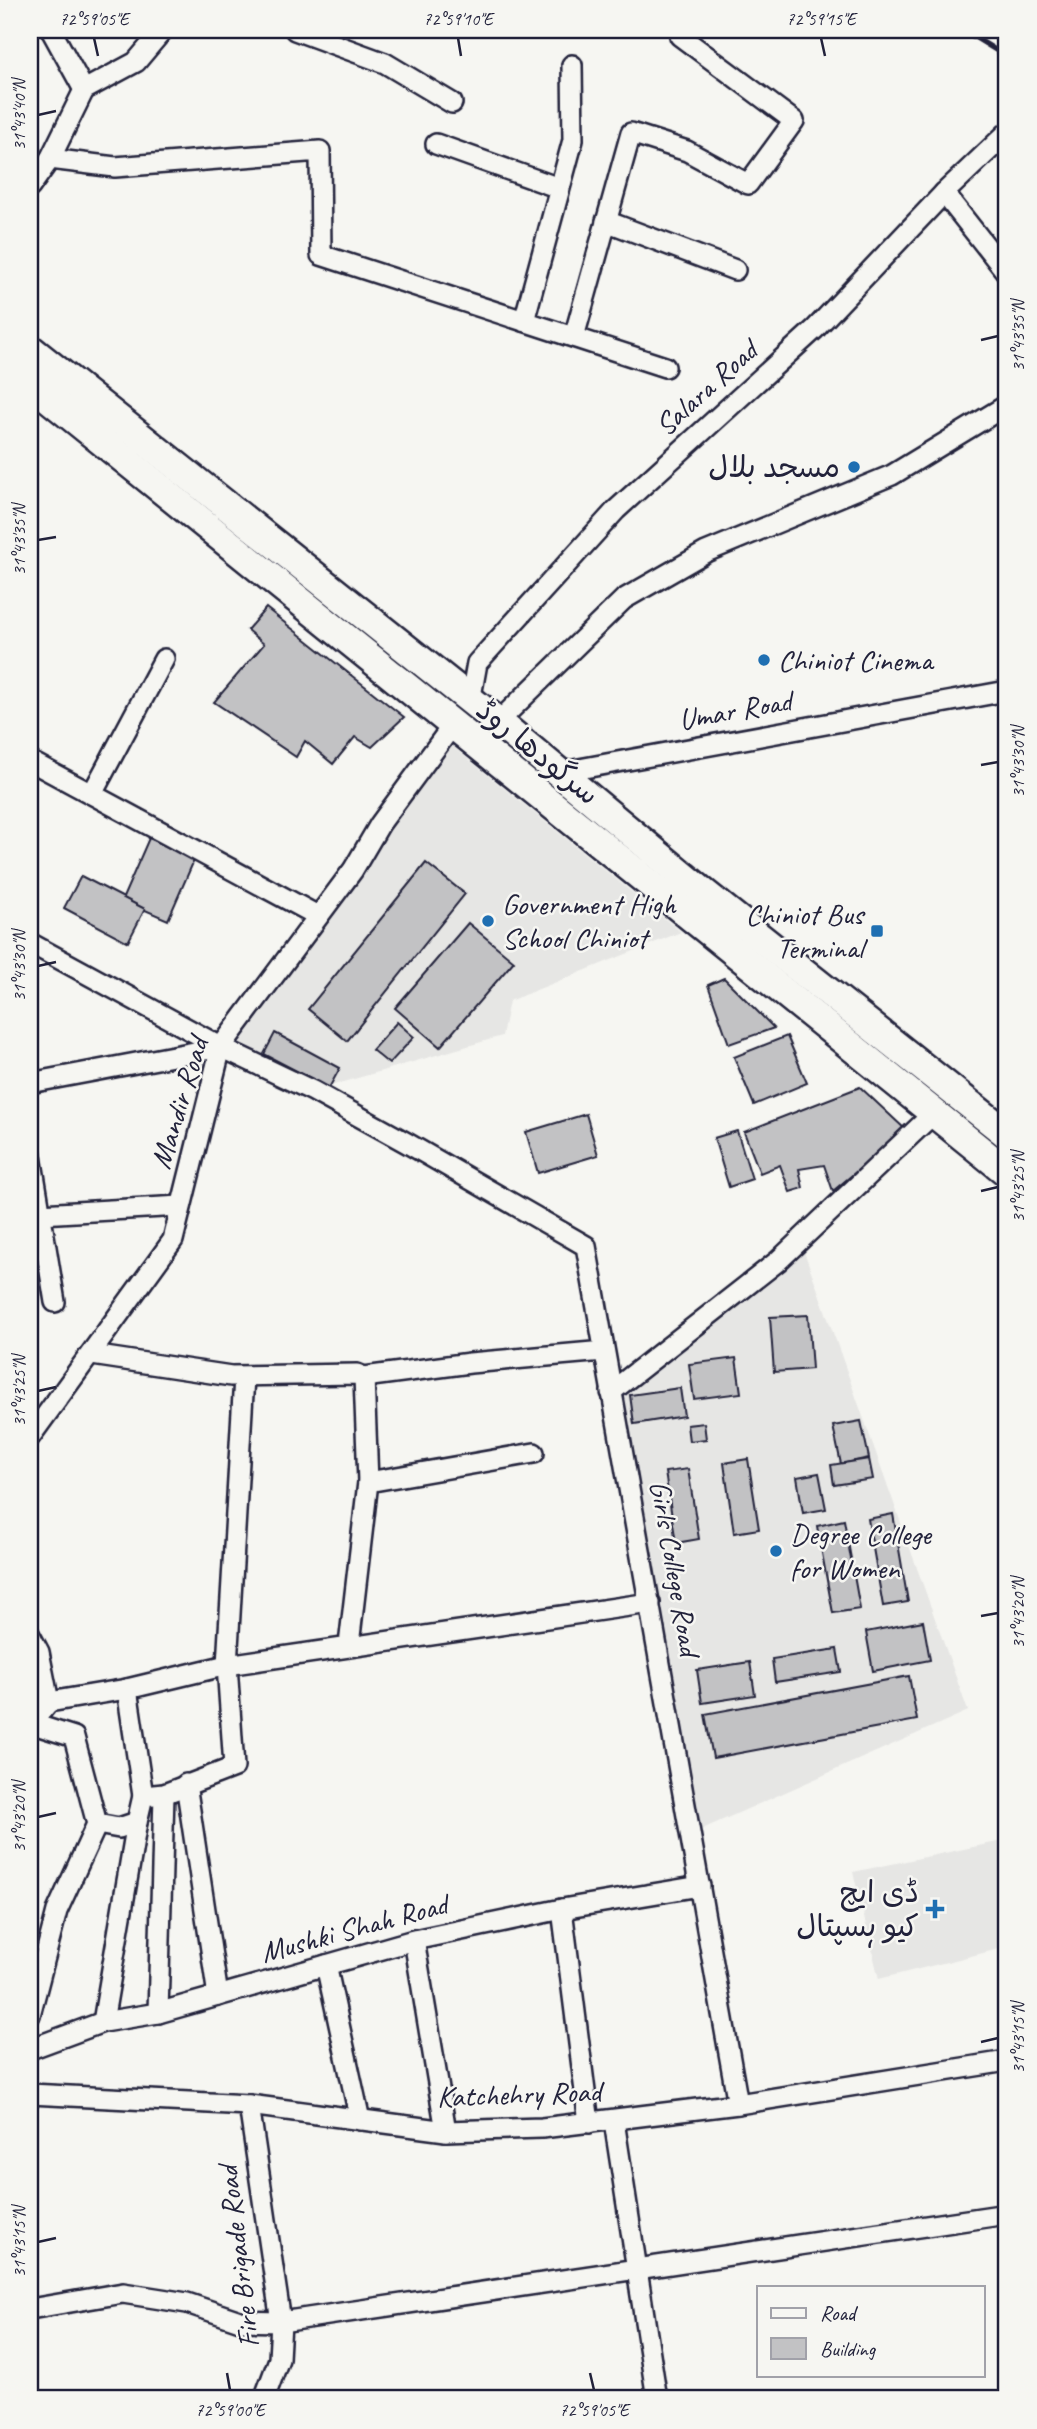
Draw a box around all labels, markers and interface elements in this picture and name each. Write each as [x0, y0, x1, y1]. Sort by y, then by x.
text: 72°59'05"E [59, 8, 131, 30]
text: 72°59'10"E [423, 8, 495, 30]
text: 72°59'15"E [786, 8, 858, 30]
text: 31°43'40"N [8, 76, 30, 150]
text: 31°43'35"N [1007, 297, 1029, 371]
street label: Salara Road [647, 329, 768, 444]
place label: مسجد بلال [708, 448, 840, 486]
marker: مسجد بلال [846, 459, 862, 475]
text: 31°43'35"N [8, 501, 30, 575]
place label: Chiniot Cinema [778, 641, 935, 679]
marker: Chiniot Cinema [756, 652, 772, 668]
street label: Umar Road [676, 681, 798, 739]
street label: سرگودھا روڈ [469, 691, 607, 813]
text: 31°43'30"N [1007, 723, 1029, 797]
place label: Government High School Chiniot [502, 885, 677, 957]
place label: Chiniot Bus Terminal [745, 895, 868, 967]
marker: Government High School Chiniot [480, 913, 496, 929]
marker: Chiniot Bus Terminal [869, 923, 885, 939]
text: 31°43'30"N [8, 927, 30, 1001]
street label: Mandir Road [141, 1029, 218, 1173]
text: 31°43'25"N [1007, 1148, 1029, 1222]
text: 31°43'25"N [8, 1352, 30, 1426]
street label: Girls College Road [641, 1478, 710, 1663]
place label: Degree College for Women [790, 1515, 933, 1587]
marker: Degree College for Women [768, 1543, 784, 1559]
text: 31°43'20"N [1007, 1574, 1029, 1648]
text: 31°43'20"N [8, 1778, 30, 1852]
place label: ڈی ایچ کیو ہسپتال [796, 1873, 919, 1948]
street label: Mushki Shah Road [256, 1884, 456, 1971]
marker: ڈی ایچ کیو ہسپتال [925, 1899, 945, 1919]
text: 31°43'15"N [1007, 1999, 1029, 2073]
street label: Katchehry Road [436, 2072, 606, 2116]
street label: Fire Brigade Road [207, 2160, 268, 2350]
text: 31°43'15"N [8, 2203, 30, 2277]
legend [757, 2286, 984, 2376]
text: Road [820, 2300, 859, 2326]
text: Building [820, 2336, 877, 2362]
text: 72°59'00"E [195, 2399, 267, 2421]
text: 72°59'05"E [559, 2399, 631, 2421]

